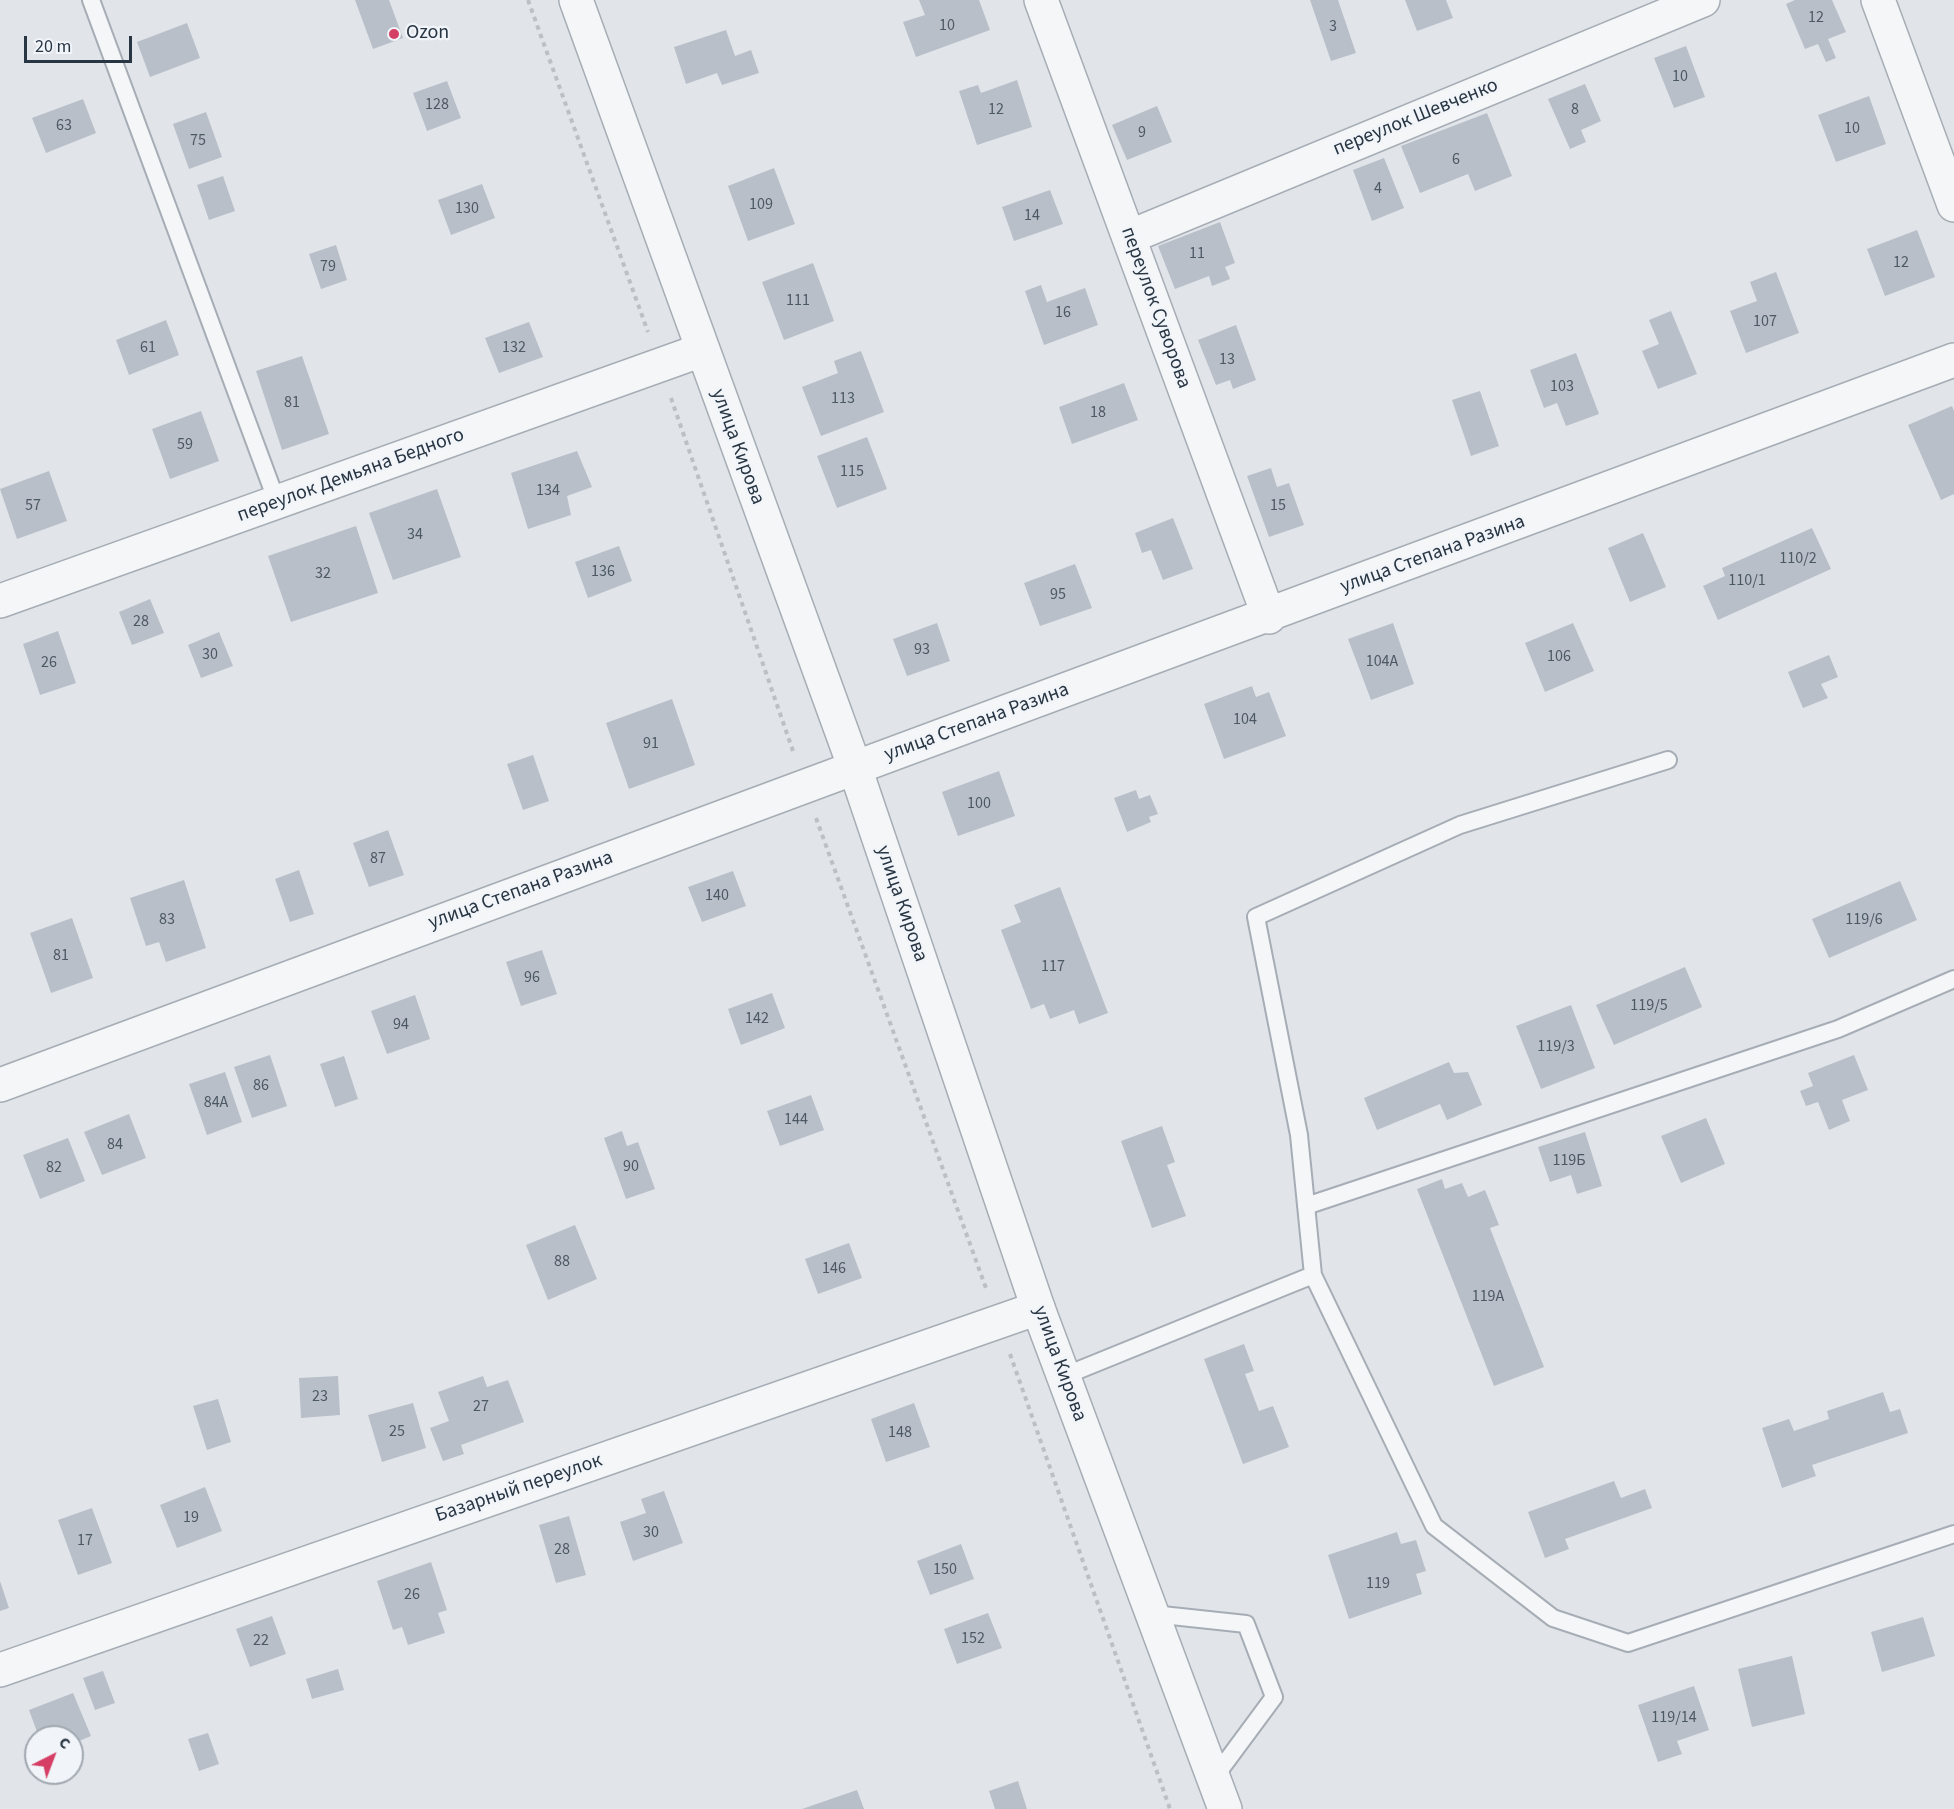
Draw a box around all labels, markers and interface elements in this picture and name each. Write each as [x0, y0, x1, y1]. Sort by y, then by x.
house number: 12 [1808, 8, 1824, 28]
house number: 10 [939, 16, 955, 36]
house number: 3 [1329, 17, 1337, 37]
place label: Ozon [406, 22, 449, 46]
scale bar [27, 24, 135, 62]
marker: Ozon [387, 27, 401, 41]
text: 20 m [35, 34, 71, 59]
house number: 10 [1672, 67, 1688, 87]
street label: переулок Шевченко [1330, 74, 1502, 162]
house number: 128 [425, 95, 449, 115]
house number: 12 [988, 100, 1004, 120]
house number: 8 [1571, 100, 1579, 120]
house number: 63 [56, 116, 72, 136]
house number: 10 [1844, 119, 1860, 139]
house number: 9 [1138, 123, 1146, 143]
house number: 75 [190, 131, 206, 151]
house number: 6 [1452, 150, 1460, 170]
house number: 4 [1374, 179, 1382, 199]
house number: 109 [749, 195, 773, 215]
house number: 130 [455, 199, 479, 219]
house number: 14 [1024, 206, 1040, 226]
street label: переулок Суворова [1115, 224, 1195, 392]
house number: 11 [1189, 244, 1205, 264]
house number: 12 [1893, 253, 1909, 273]
house number: 79 [320, 257, 336, 277]
house number: 111 [786, 291, 810, 311]
house number: 16 [1055, 303, 1071, 323]
house number: 107 [1753, 312, 1777, 332]
house number: 61 [140, 338, 156, 358]
house number: 132 [502, 338, 526, 358]
house number: 13 [1219, 350, 1235, 370]
house number: 103 [1550, 377, 1574, 397]
street label: улица Кирова [705, 386, 769, 508]
house number: 113 [831, 389, 855, 409]
house number: 81 [284, 393, 300, 413]
house number: 18 [1090, 403, 1106, 423]
street label: переулок Демьяна Бедного [234, 424, 468, 528]
house number: 59 [177, 435, 193, 455]
house number: 115 [840, 462, 864, 482]
house number: 134 [536, 481, 560, 501]
house number: 57 [25, 496, 41, 516]
house number: 15 [1270, 496, 1286, 516]
street label: улица Степана Разина [1337, 510, 1529, 600]
house number: 34 [407, 525, 423, 545]
house number: 110/2 [1779, 549, 1817, 569]
house number: 136 [591, 562, 615, 582]
house number: 32 [315, 564, 331, 584]
house number: 110/1 [1728, 571, 1766, 591]
house number: 95 [1050, 585, 1066, 605]
house number: 28 [133, 612, 149, 632]
house number: 93 [914, 640, 930, 660]
house number: 30 [202, 645, 218, 665]
house number: 106 [1547, 647, 1571, 667]
house number: 104А [1366, 652, 1398, 672]
house number: 26 [41, 653, 57, 673]
street label: улица Степана Разина [881, 678, 1073, 768]
house number: 104 [1233, 710, 1257, 730]
house number: 91 [643, 734, 659, 754]
house number: 100 [967, 794, 991, 814]
street label: улица Кирова [870, 843, 932, 965]
street label: улица Степана Разина [425, 846, 617, 936]
house number: 87 [370, 849, 386, 869]
house number: 140 [705, 886, 729, 906]
house number: 83 [159, 910, 175, 930]
house number: 119/6 [1845, 910, 1883, 930]
house number: 81 [53, 946, 69, 966]
house number: 117 [1041, 957, 1065, 977]
house number: 96 [524, 968, 540, 988]
house number: 119/5 [1630, 996, 1668, 1016]
house number: 142 [745, 1009, 769, 1029]
house number: 94 [393, 1015, 409, 1035]
house number: 119/3 [1537, 1037, 1575, 1057]
house number: 86 [253, 1076, 269, 1096]
house number: 84А [204, 1093, 228, 1113]
house number: 144 [784, 1110, 808, 1130]
house number: 84 [107, 1135, 123, 1155]
house number: 119Б [1552, 1151, 1586, 1171]
house number: 90 [623, 1157, 639, 1177]
house number: 82 [46, 1158, 62, 1178]
house number: 88 [554, 1252, 570, 1272]
house number: 146 [822, 1259, 846, 1279]
house number: 119А [1472, 1287, 1504, 1307]
street label: улица Кирова [1027, 1303, 1091, 1425]
house number: 23 [312, 1387, 328, 1407]
house number: 27 [473, 1397, 489, 1417]
house number: 25 [389, 1422, 405, 1442]
house number: 148 [888, 1423, 912, 1443]
street label: Базарный переулок [433, 1449, 605, 1529]
house number: 19 [183, 1508, 199, 1528]
house number: 30 [643, 1523, 659, 1543]
house number: 17 [77, 1531, 93, 1551]
house number: 28 [554, 1540, 570, 1560]
house number: 150 [933, 1560, 957, 1580]
house number: 119 [1366, 1574, 1390, 1594]
house number: 26 [404, 1585, 420, 1605]
house number: 152 [961, 1629, 985, 1649]
house number: 22 [253, 1631, 269, 1651]
house number: 119/14 [1651, 1708, 1697, 1728]
north arrow [24, 1725, 84, 1785]
text: С [54, 1732, 76, 1754]

